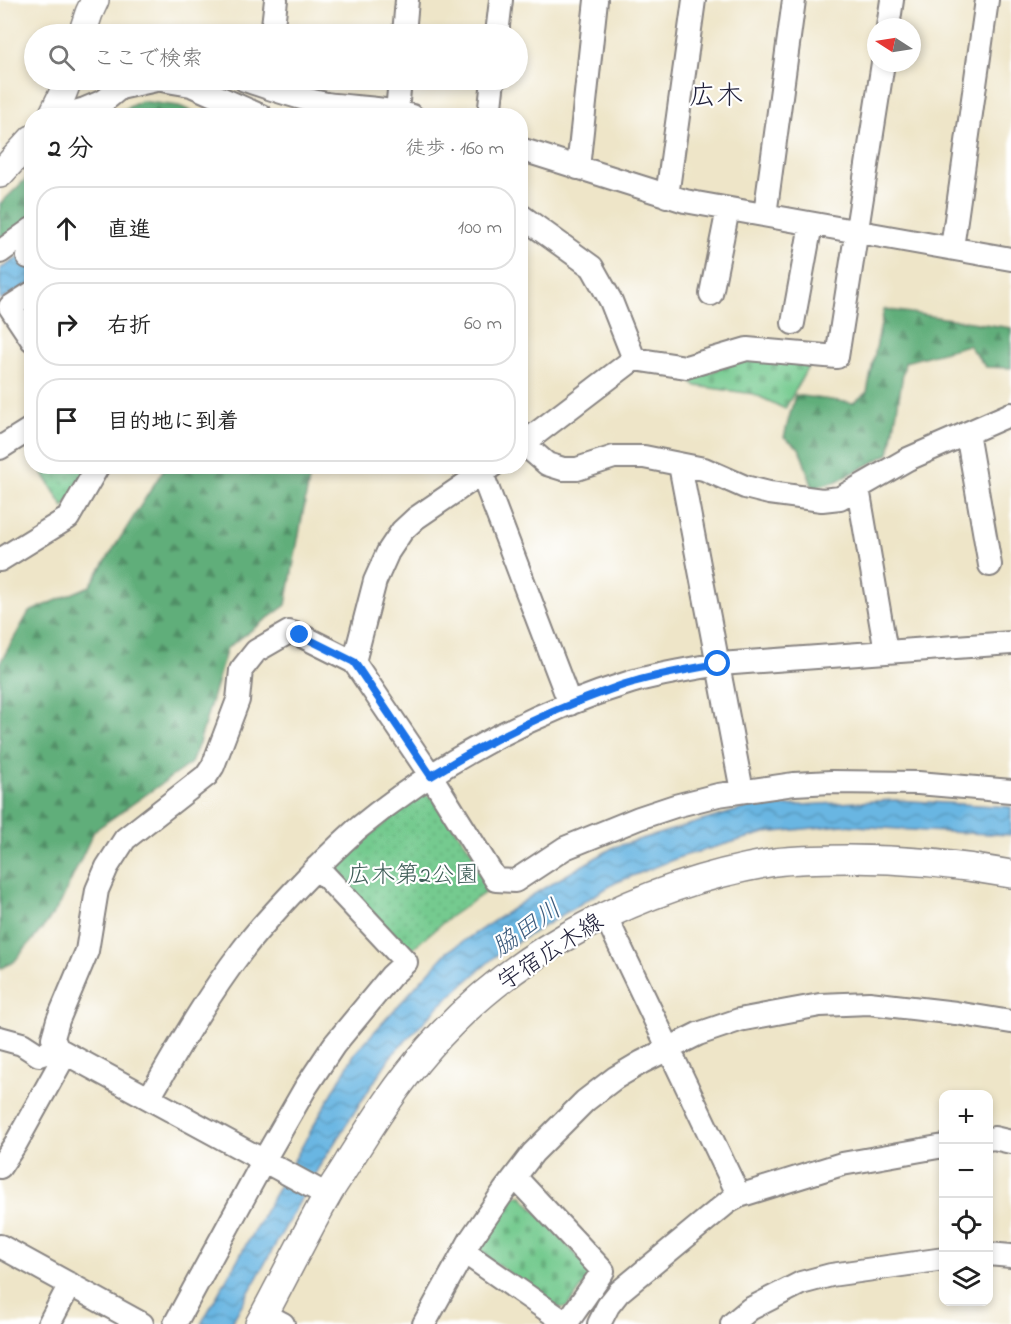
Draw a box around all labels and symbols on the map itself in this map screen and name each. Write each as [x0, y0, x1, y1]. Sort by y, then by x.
north arrow [867, 18, 921, 72]
district label: 広木 [689, 78, 743, 117]
route end [286, 621, 312, 647]
route start [704, 650, 730, 676]
park label: 広木第2公園 [347, 859, 479, 894]
water label: 脇田川 [485, 892, 571, 967]
street label: 宇宿広木線 [492, 906, 611, 1000]

